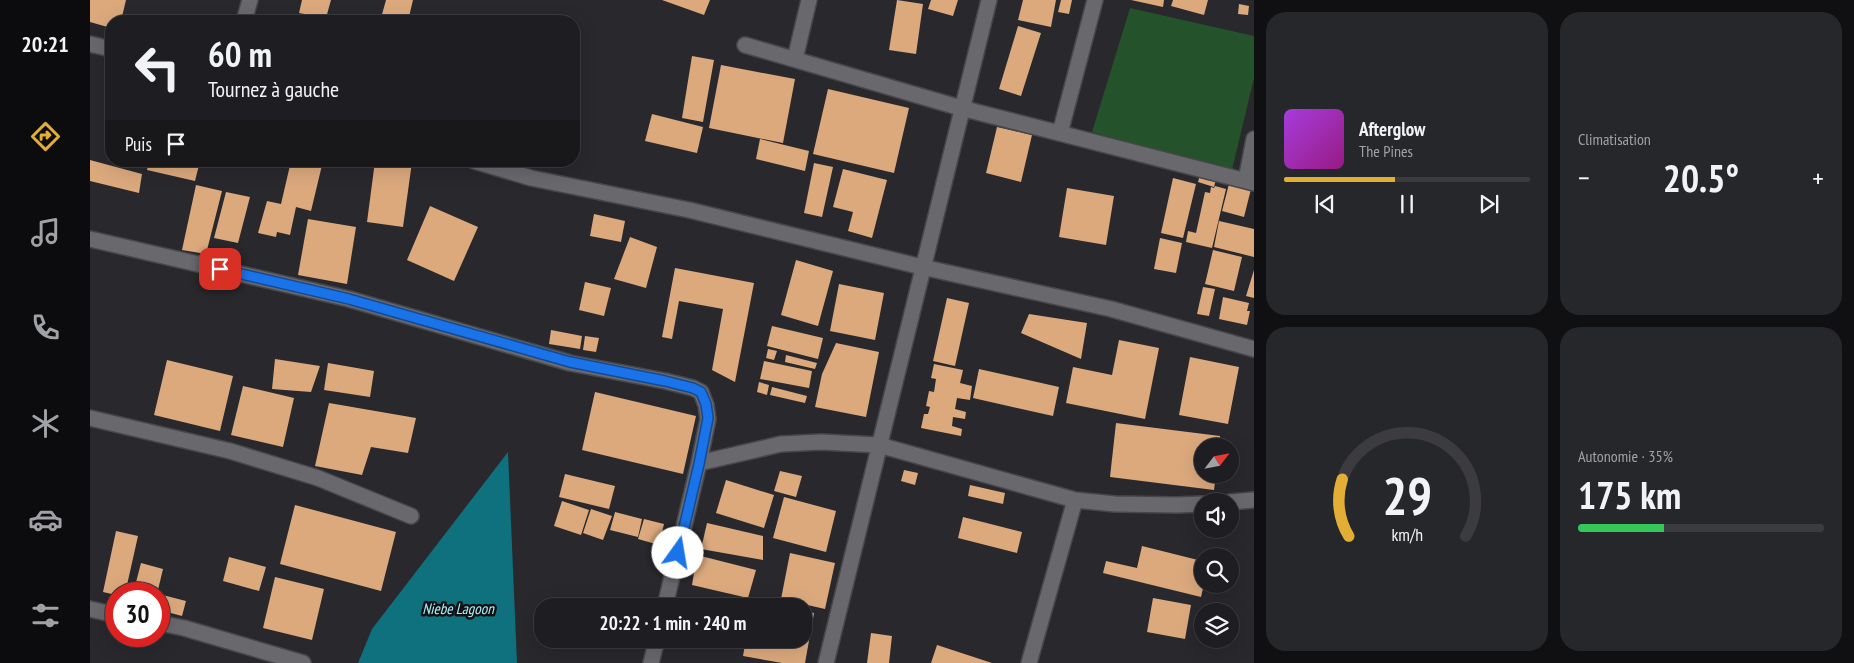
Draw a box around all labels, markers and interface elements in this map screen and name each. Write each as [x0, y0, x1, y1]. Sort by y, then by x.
text: 20:21 [21, 30, 69, 58]
text: 60 m [208, 31, 272, 77]
icon: left [125, 35, 190, 100]
text: Tournez à gauche [208, 75, 339, 103]
text: Afterglow [1359, 117, 1425, 141]
icon: directions [28, 119, 63, 154]
text: Climatisation [1578, 129, 1651, 149]
icon: arrive [162, 130, 190, 158]
text: Puis [125, 132, 152, 156]
text: The Pines [1359, 141, 1413, 161]
text: 20.5° [1663, 153, 1739, 202]
text: − [1578, 159, 1590, 196]
text: + [1812, 159, 1824, 196]
icon: previous [1311, 190, 1339, 218]
icon: pause [1393, 190, 1421, 218]
icon: next [1475, 190, 1503, 218]
icon: music [28, 215, 63, 250]
pin [199, 248, 241, 290]
icon: arrive [206, 255, 234, 283]
icon: phone [28, 310, 63, 345]
icon: climate [28, 406, 63, 441]
north arrow [1194, 438, 1239, 482]
map controls [1194, 438, 1239, 648]
text: Autonomie · 35% [1578, 446, 1673, 466]
text: 29 [1382, 462, 1432, 529]
text: 175 km [1578, 470, 1681, 519]
button: sound [1194, 493, 1239, 538]
icon: car [28, 502, 63, 537]
text: km/h [1391, 523, 1423, 546]
position arrow [651, 526, 703, 578]
button: search [1194, 548, 1239, 593]
speed limit sign: 30 [105, 582, 170, 647]
icon: filters [28, 598, 63, 633]
water label: Niebe Lagoon [422, 599, 495, 618]
button: layers [1194, 603, 1239, 648]
text: 20:22 · 1 min · 240 m [600, 611, 746, 635]

